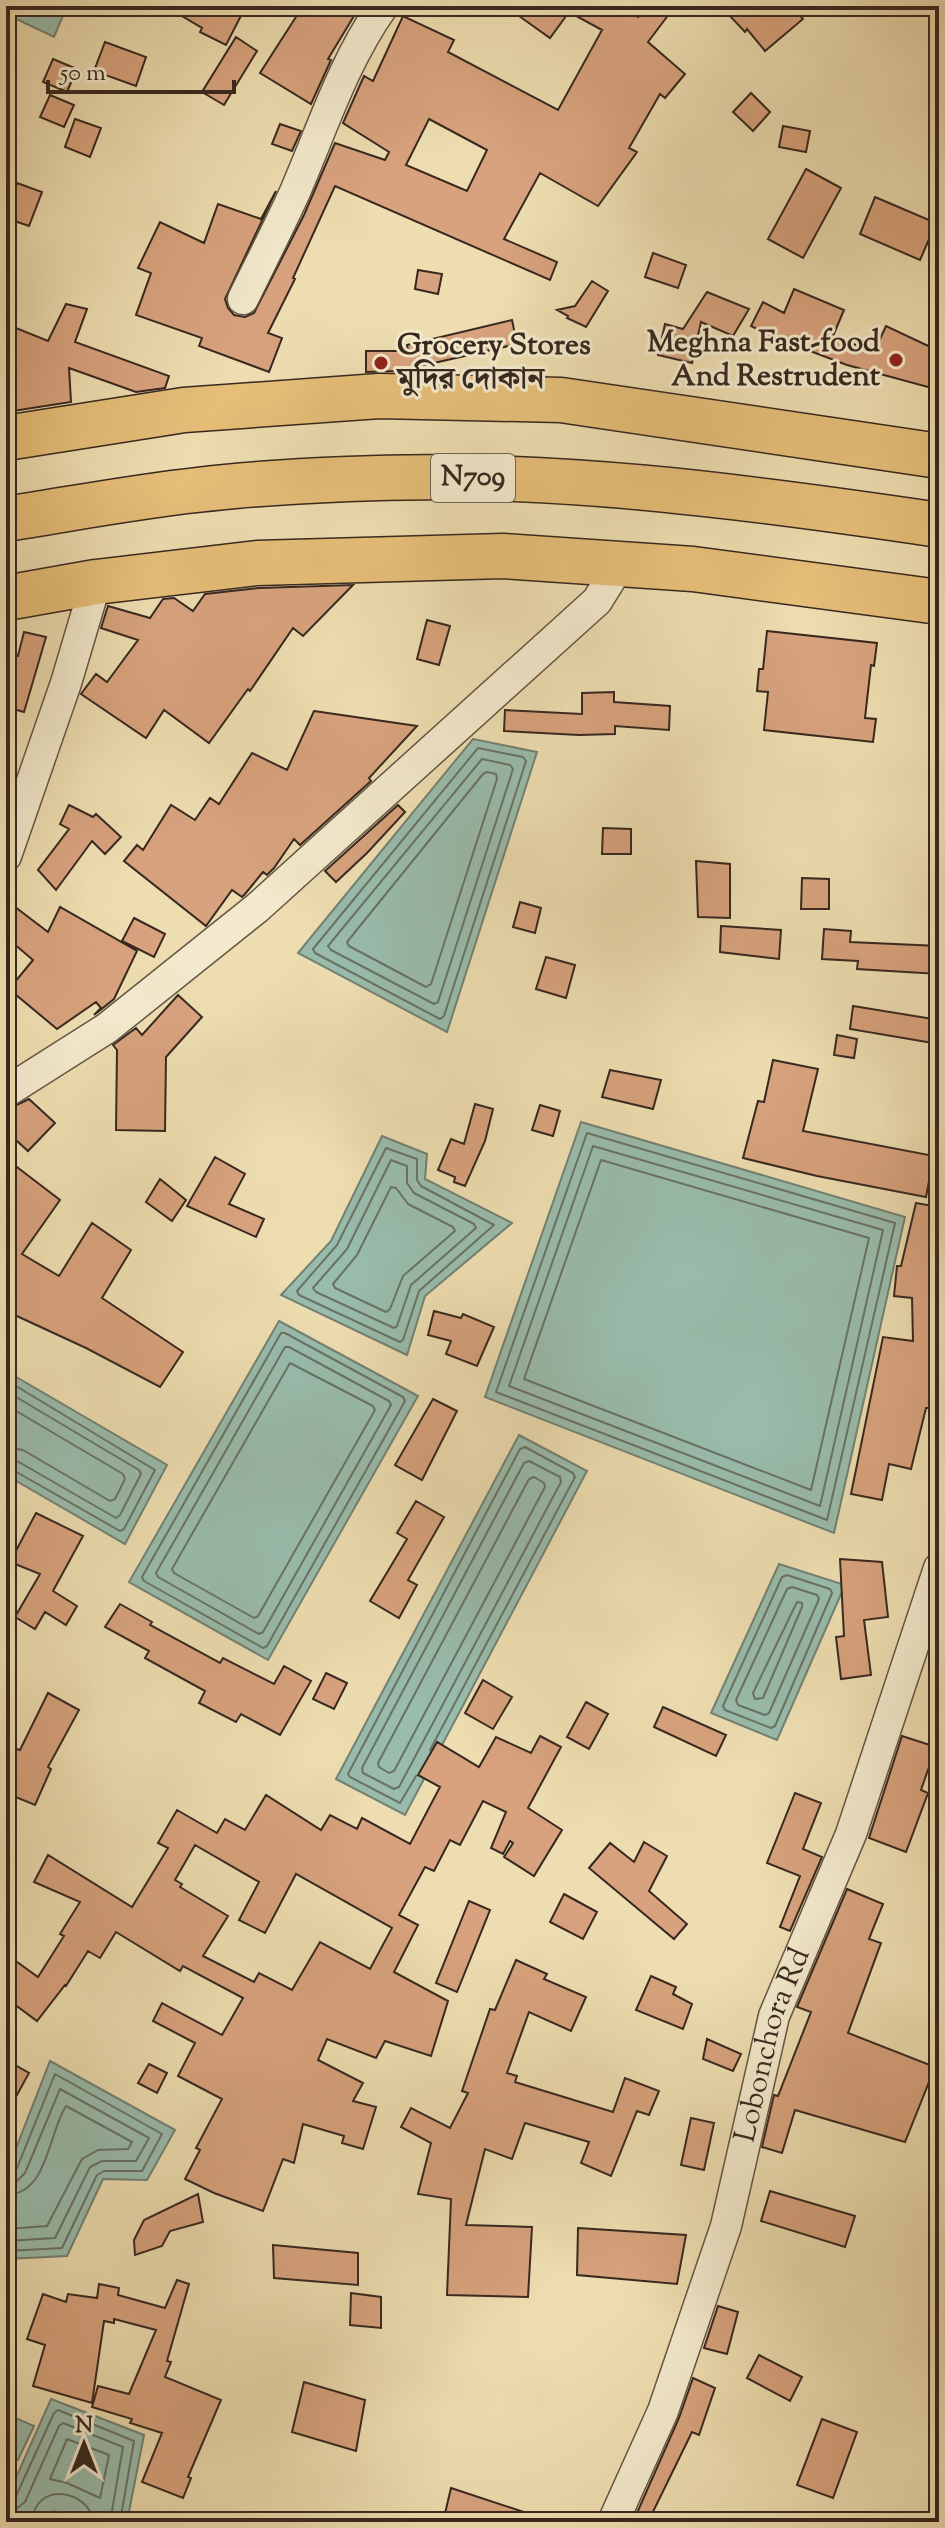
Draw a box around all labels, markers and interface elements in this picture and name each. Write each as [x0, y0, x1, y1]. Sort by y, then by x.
scale bar [48, 44, 234, 94]
text: 50 m [58, 57, 106, 91]
place label: Meghna Fast-food And Restrudent [647, 322, 881, 399]
place label: Grocery Stores মুদির দোকান [395, 325, 591, 402]
marker: Meghna Fast-food And Restrudent [887, 351, 905, 369]
marker: Grocery Stores মুদির দোকান [372, 354, 390, 372]
road number: N709 [431, 454, 515, 502]
street label: Lobonchora Rd [724, 1941, 822, 2147]
north arrow [44, 2404, 124, 2484]
text: N [75, 2411, 93, 2443]

